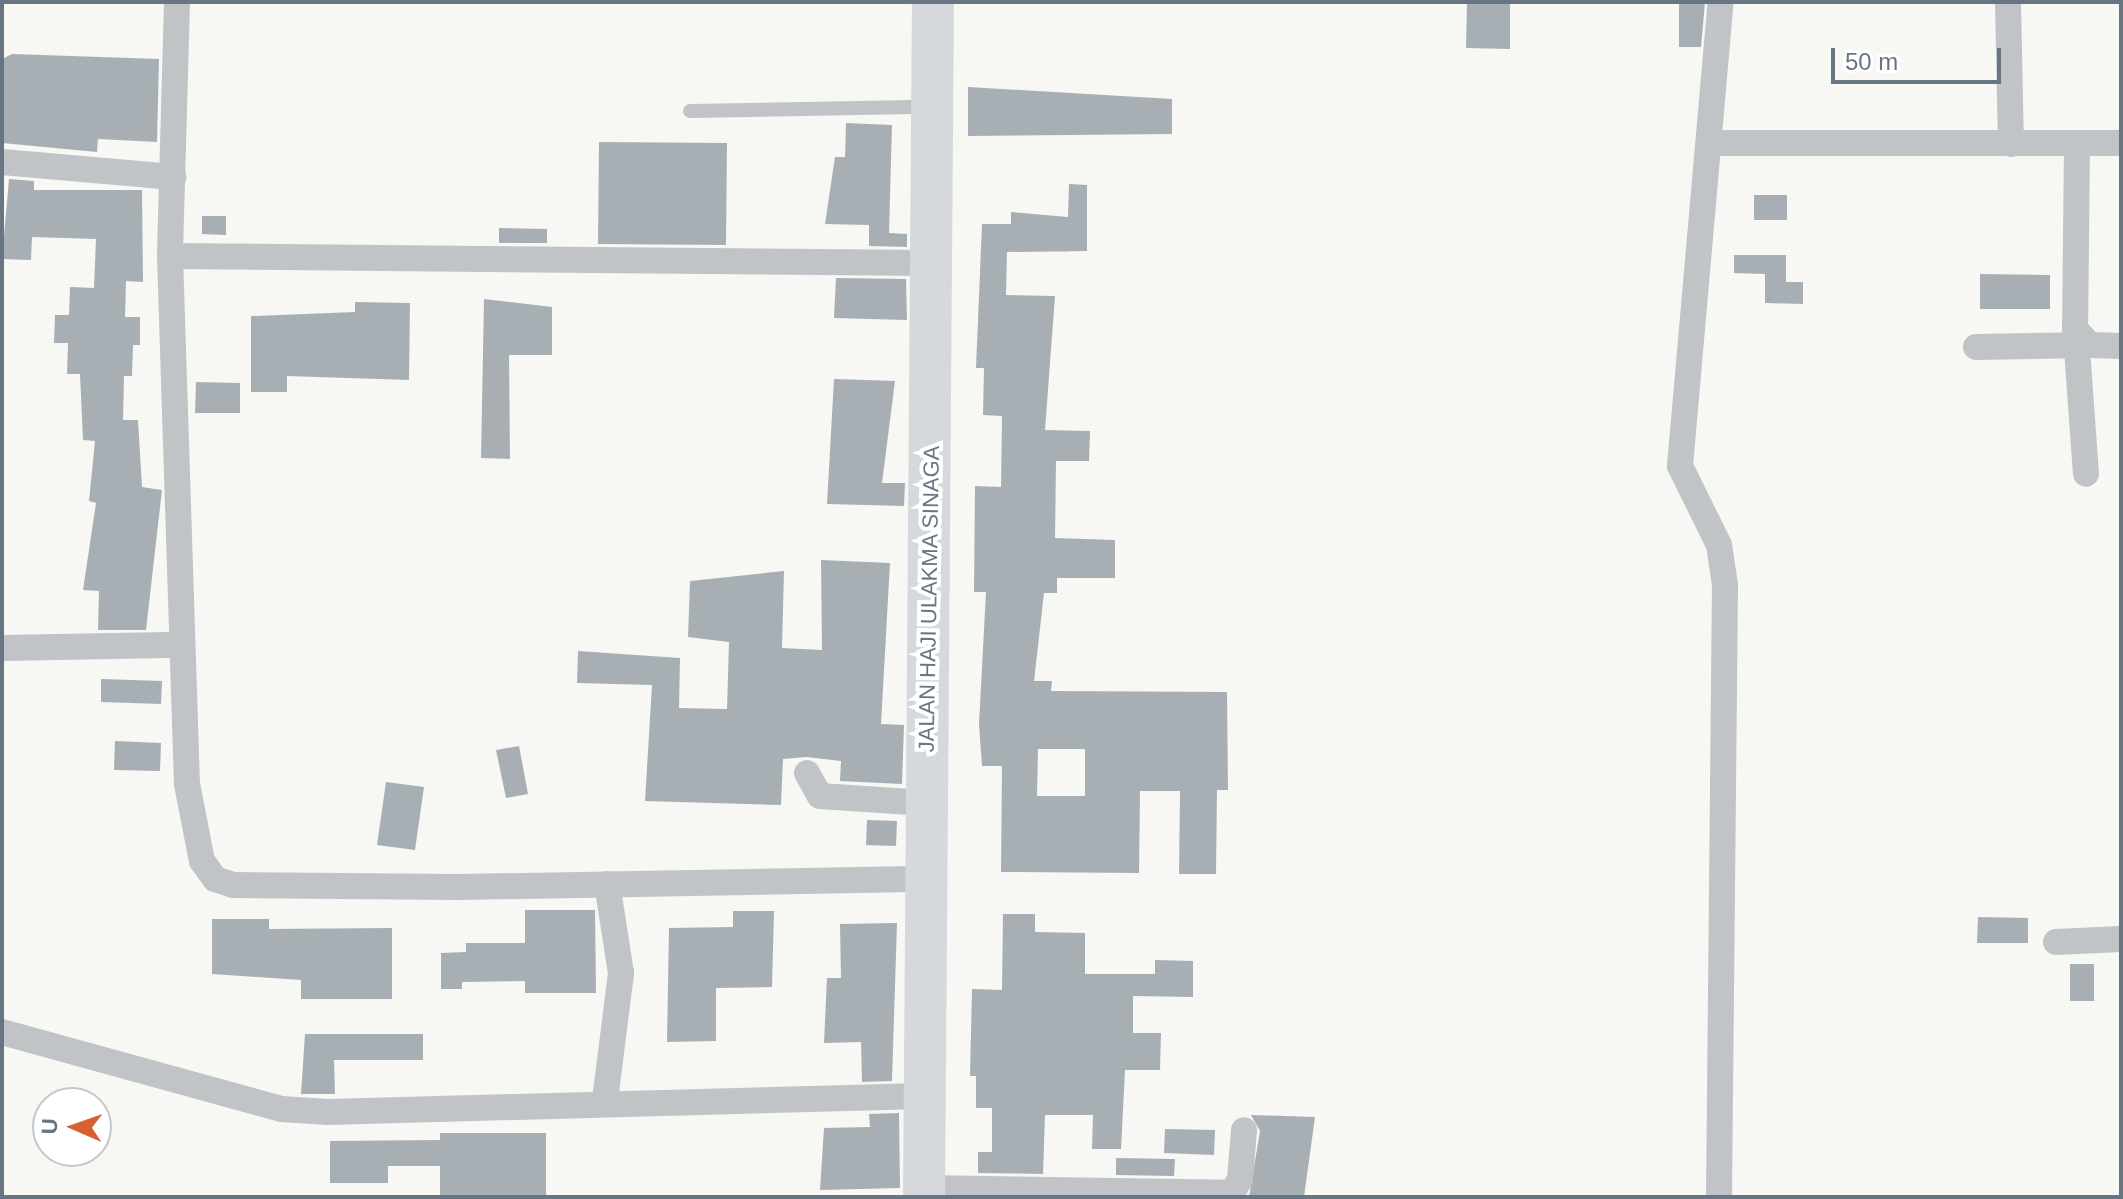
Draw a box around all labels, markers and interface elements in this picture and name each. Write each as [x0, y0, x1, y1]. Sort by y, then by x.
scale bar [1835, 32, 2005, 82]
text: 50 m [1845, 48, 1898, 75]
street label: JALAN HAJI ULAKMA SINAGA [913, 445, 945, 753]
north arrow [32, 1087, 112, 1167]
text: U [37, 1118, 62, 1135]

